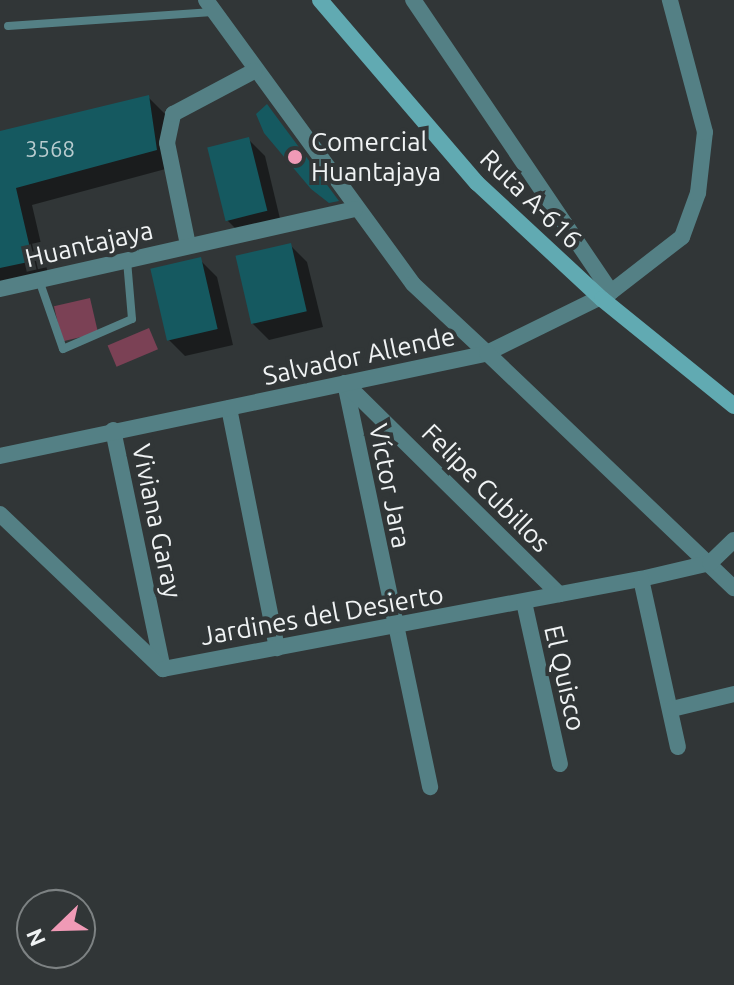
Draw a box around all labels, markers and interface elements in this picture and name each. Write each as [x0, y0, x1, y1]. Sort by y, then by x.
place label: Comercial Huantajaya [311, 126, 441, 188]
house number: 3568 [25, 136, 75, 162]
street label: Ruta A-616 [474, 143, 588, 255]
marker: Comercial Huantajaya [286, 148, 304, 166]
street label: Huantajaya [22, 214, 156, 274]
street label: Salvador Allende [260, 320, 458, 392]
street label: Felipe Cubillos [415, 417, 557, 559]
street label: Víctor Jara [363, 421, 417, 551]
street label: Viviana Garay [125, 441, 189, 601]
street label: Jardines del Desierto [198, 578, 446, 652]
street label: El Quisco [538, 622, 592, 734]
north arrow [16, 889, 96, 969]
text: N [21, 925, 50, 950]

